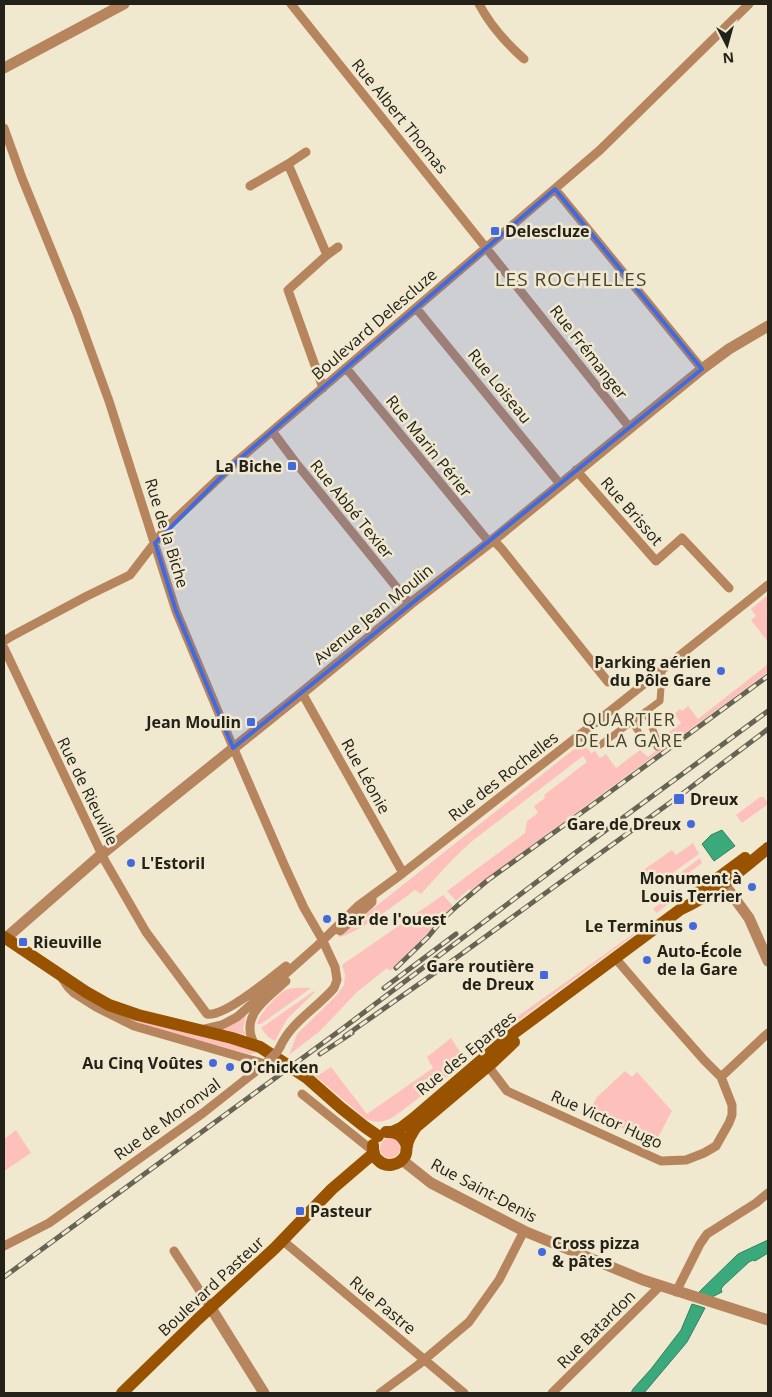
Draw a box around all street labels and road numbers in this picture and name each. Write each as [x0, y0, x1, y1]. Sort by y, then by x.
street label: Rue Albert Thomas [347, 54, 453, 178]
street label: Boulevard Delescluze [307, 263, 441, 385]
street label: Rue Frémanger [545, 300, 633, 404]
street label: Rue Loiseau [463, 344, 537, 428]
street label: Rue Marin Périer [381, 390, 477, 502]
street label: Rue Abbé Texier [305, 455, 399, 563]
street label: Rue Brissot [596, 472, 668, 550]
street label: Rue de la Biche [140, 475, 194, 591]
street label: Avenue Jean Moulin [309, 559, 437, 669]
street label: Rue des Rochelles [443, 726, 563, 826]
street label: Rue de Rieuville [52, 733, 124, 849]
street label: Rue Léonie [336, 735, 396, 817]
street label: Rue des Eparges [411, 1006, 521, 1100]
street label: Rue de Moronval [109, 1073, 225, 1165]
street label: Rue Victor Hugo [548, 1085, 666, 1153]
street label: Rue Saint-Denis [427, 1153, 541, 1227]
street label: Boulevard Pasteur [153, 1231, 269, 1341]
street label: Rue Pastre [345, 1271, 421, 1339]
street label: Rue Batardon [552, 1285, 640, 1373]

